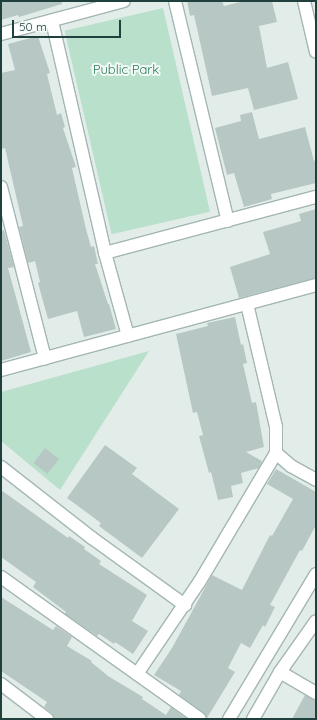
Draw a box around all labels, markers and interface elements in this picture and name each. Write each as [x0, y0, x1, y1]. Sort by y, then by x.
scale bar [14, 12, 123, 38]
text: 50 m [19, 19, 47, 34]
park label: Public Park [93, 61, 159, 77]

